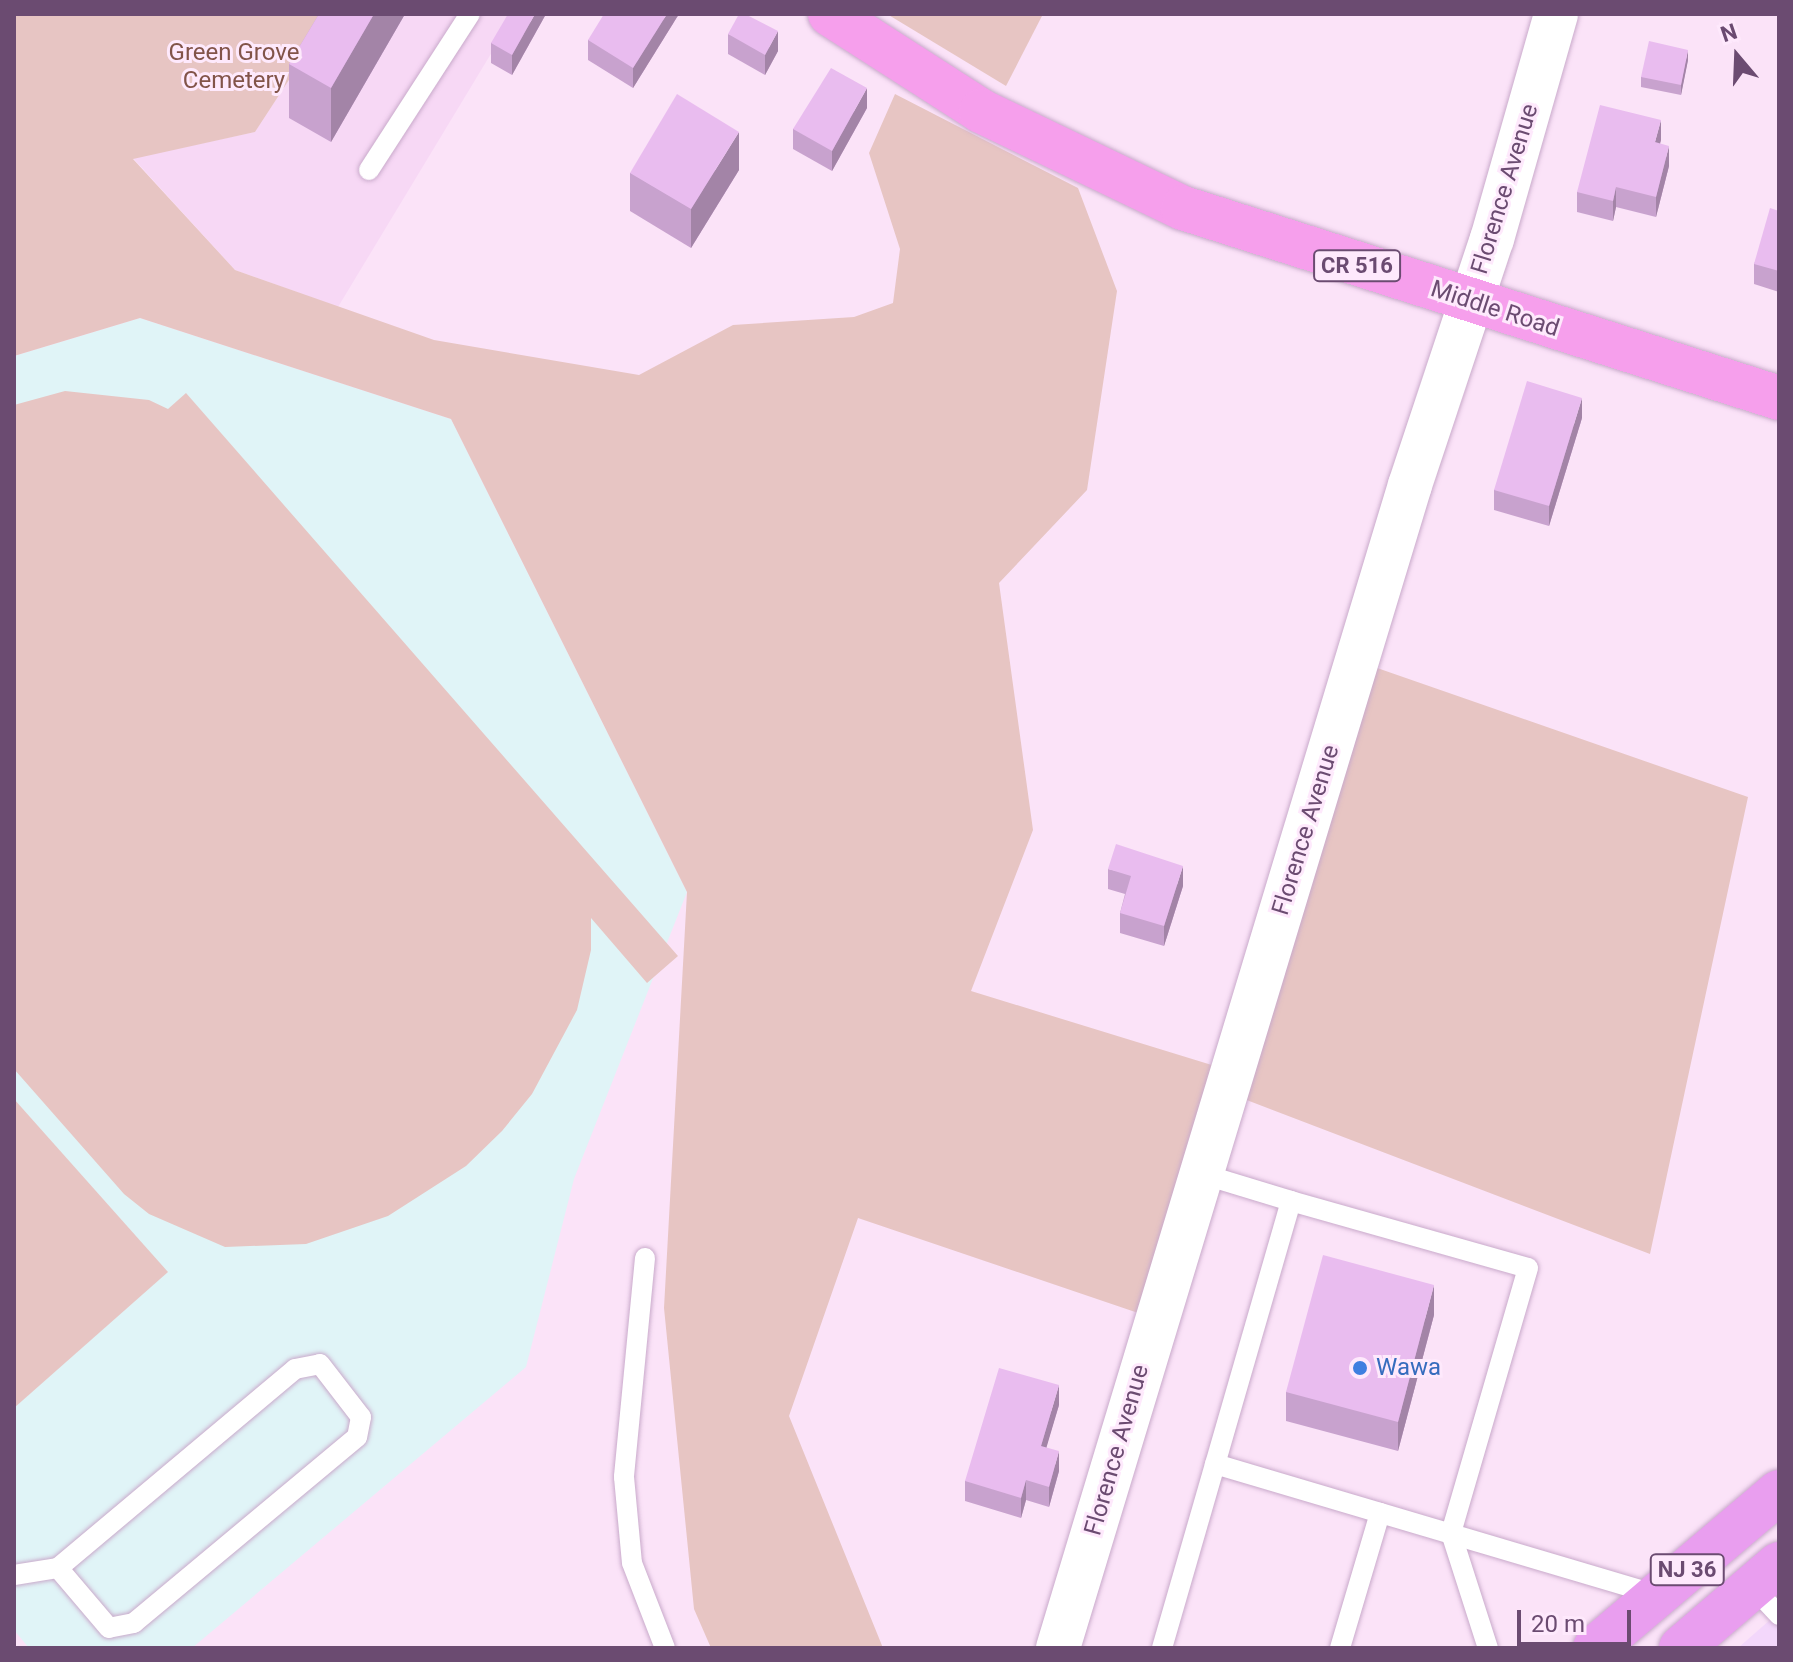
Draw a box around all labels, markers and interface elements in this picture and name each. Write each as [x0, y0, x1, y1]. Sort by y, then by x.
north arrow [1697, 16, 1777, 96]
text: N [1718, 18, 1740, 47]
park label: Green Grove Cemetery [169, 39, 299, 95]
street label: Florence Avenue [1465, 100, 1545, 278]
road number: CR 516 [1313, 248, 1401, 284]
street label: Middle Road [1427, 275, 1563, 343]
street label: Florence Avenue [1266, 741, 1346, 919]
place label: Wawa [1376, 1354, 1441, 1382]
marker: Wawa [1351, 1359, 1369, 1377]
street label: Florence Avenue [1079, 1361, 1155, 1539]
road number: NJ 36 [1649, 1552, 1725, 1588]
scale bar [1521, 1594, 1635, 1644]
text: 20 m [1531, 1610, 1585, 1638]

